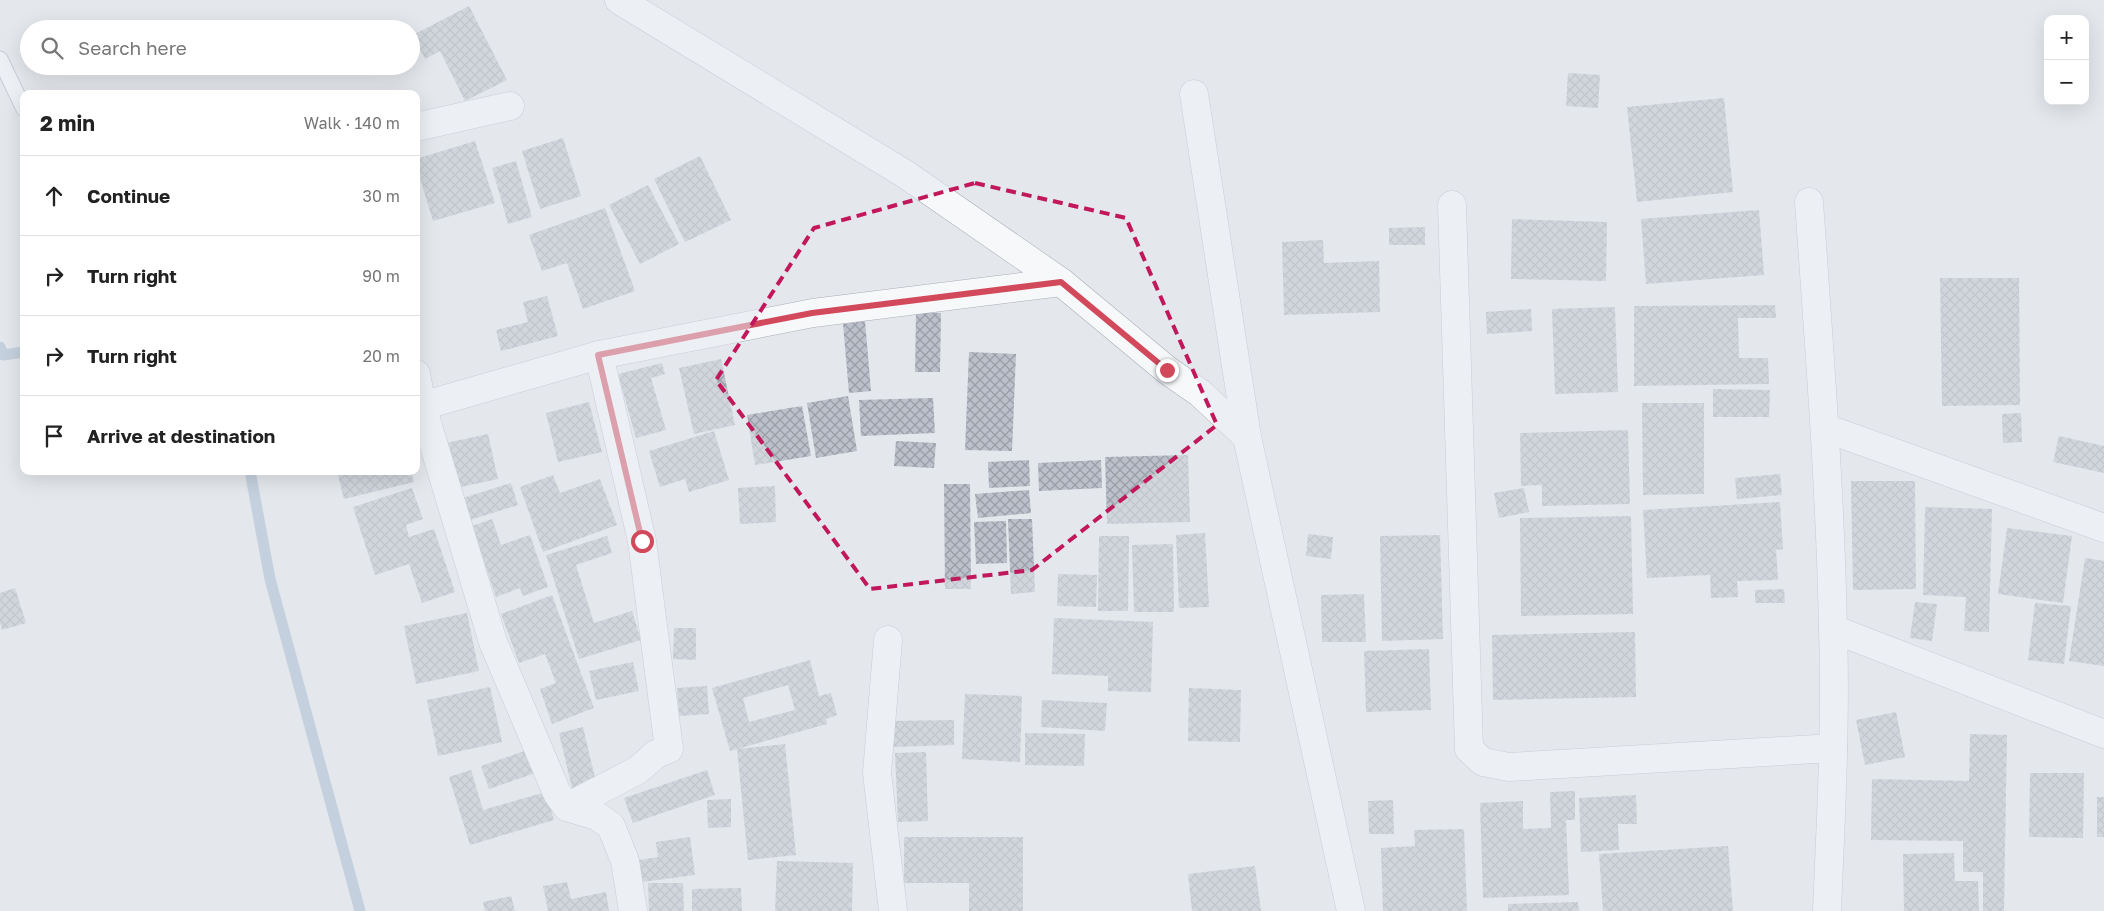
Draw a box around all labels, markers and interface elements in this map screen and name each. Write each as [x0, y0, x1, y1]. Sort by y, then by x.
map controls [2044, 15, 2089, 105]
button: + [2044, 15, 2089, 60]
search box [20, 20, 420, 75]
icon: search [38, 34, 66, 62]
text: Search here [78, 36, 187, 59]
button: − [2044, 60, 2089, 105]
text: 2 min [40, 110, 95, 136]
text: Walk · 140 m [304, 113, 400, 133]
icon: ahead [40, 182, 68, 210]
text: Continue [87, 184, 170, 207]
text: 30 m [363, 186, 400, 206]
icon: right [40, 262, 68, 290]
text: Turn right [87, 264, 177, 287]
text: 90 m [362, 266, 400, 286]
icon: right [40, 342, 68, 370]
text: Turn right [87, 344, 177, 367]
text: 20 m [363, 346, 400, 366]
route end [1156, 359, 1179, 382]
icon: arrive [40, 422, 68, 450]
text: Arrive at destination [87, 424, 275, 447]
route start [631, 530, 654, 553]

